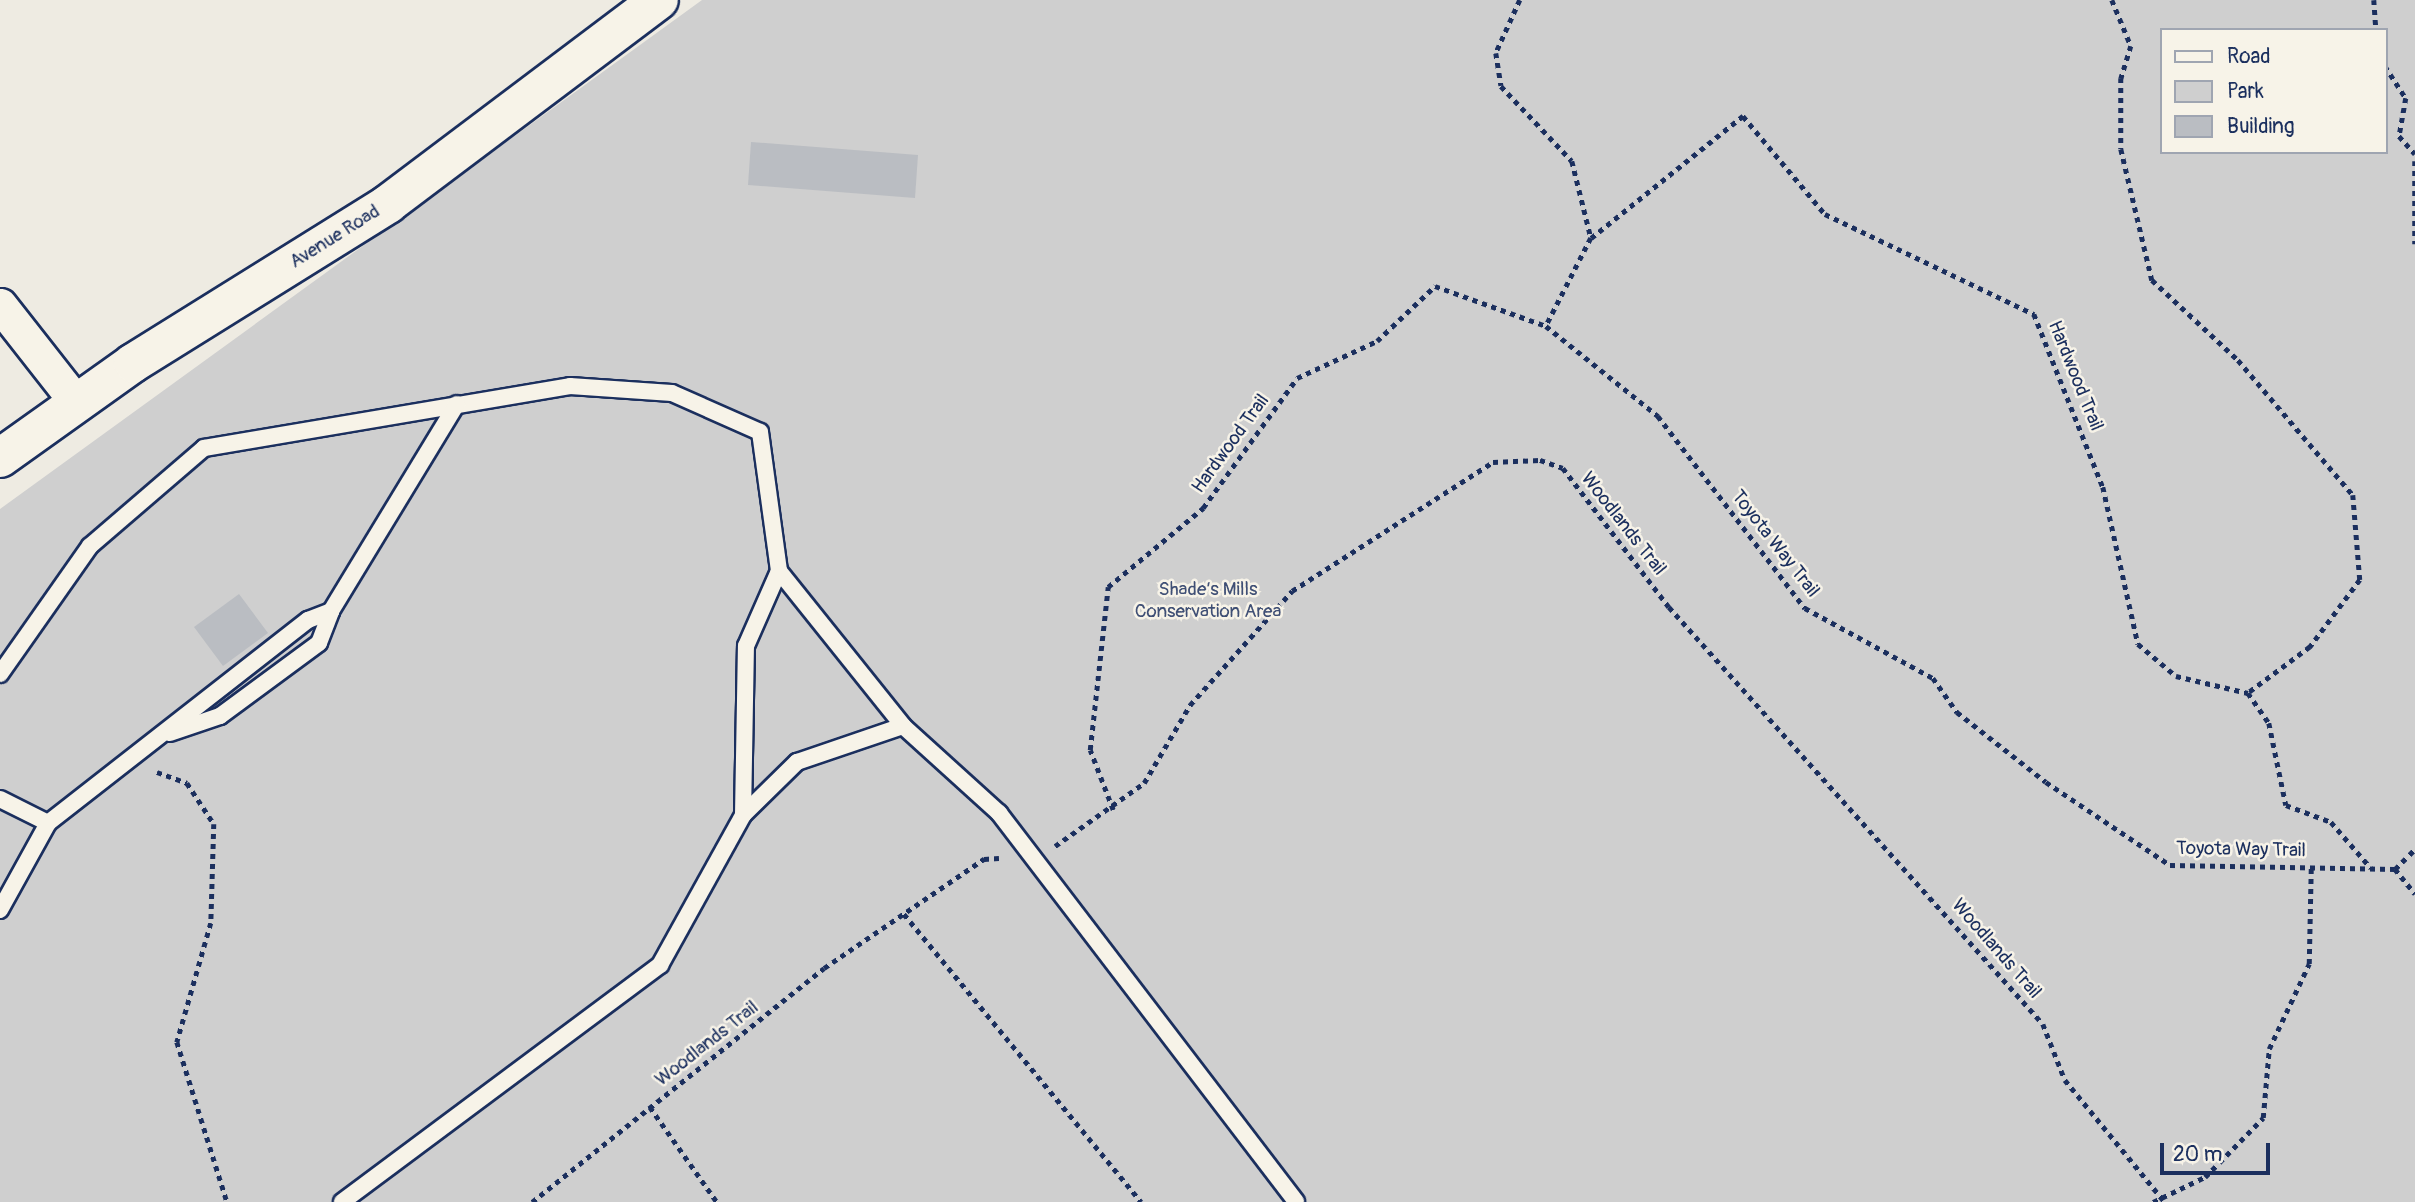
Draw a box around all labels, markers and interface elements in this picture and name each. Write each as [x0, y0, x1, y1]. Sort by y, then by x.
legend [2160, 28, 2387, 154]
text: Road [2227, 43, 2271, 70]
text: Park [2227, 78, 2264, 105]
text: Building [2227, 113, 2294, 140]
street label: Avenue Road [286, 200, 384, 274]
street label: Hardwood Trail [2043, 318, 2107, 434]
street label: Hardwood Trail [1187, 390, 1275, 498]
street label: Woodlands Trail [1576, 468, 1670, 580]
street label: Toyota Way Trail [1726, 486, 1824, 602]
park label: Shade’s Mills Conservation Area [1135, 579, 1281, 623]
street label: Toyota Way Trail [2176, 837, 2306, 863]
street label: Woodlands Trail [1946, 894, 2046, 1004]
street label: Woodlands Trail [651, 997, 763, 1091]
scale bar [2163, 1128, 2273, 1172]
text: 20 m [2173, 1141, 2222, 1168]

